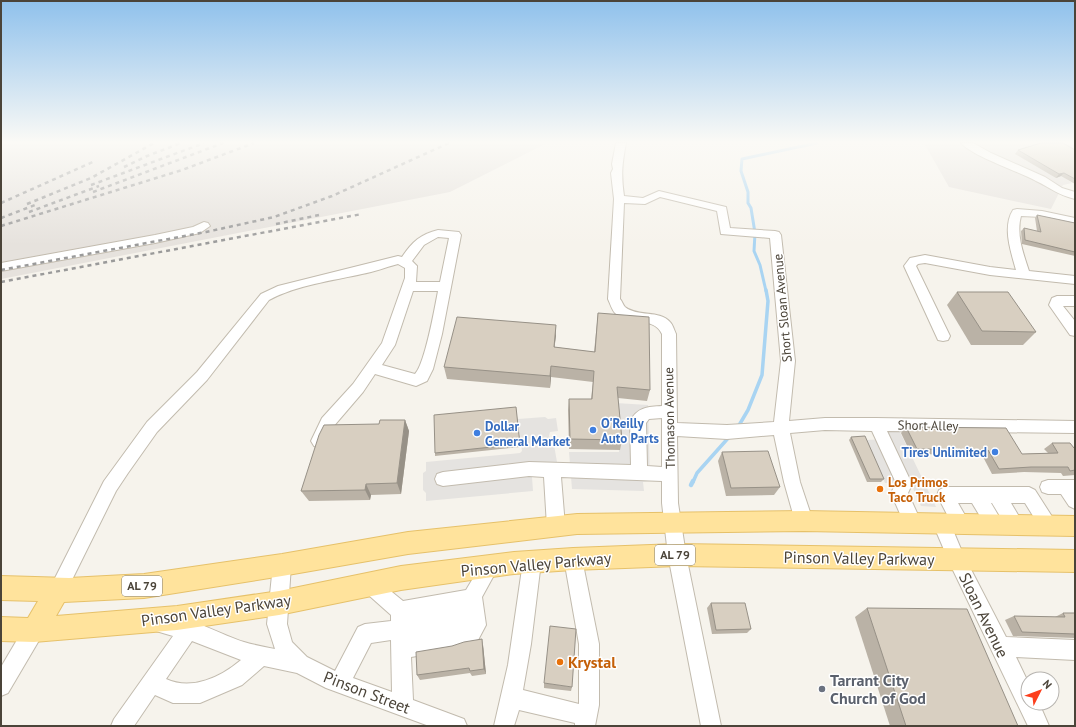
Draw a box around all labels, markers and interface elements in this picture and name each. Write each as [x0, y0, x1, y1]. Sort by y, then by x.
street label: Short Sloan Avenue [769, 253, 796, 363]
street label: Thomason Avenue [660, 367, 679, 469]
place label: O'Reilly Auto Parts [601, 415, 660, 447]
street label: Short Alley [897, 416, 959, 435]
place label: Dollar General Market [485, 418, 571, 450]
marker: O'Reilly Auto Parts [588, 425, 598, 435]
marker: Dollar General Market [472, 428, 482, 438]
place label: Tires Unlimited [902, 444, 987, 461]
marker: Tires Unlimited [990, 447, 1000, 457]
place label: Los Primos Taco Truck [888, 474, 949, 506]
marker: Los Primos Taco Truck [875, 484, 885, 494]
road number: AL 79 [655, 545, 695, 565]
street label: Pinson Valley Parkway [460, 547, 613, 581]
street label: Pinson Valley Parkway [783, 547, 935, 569]
street label: Sloan Avenue [955, 569, 1013, 661]
road number: AL 79 [122, 576, 162, 596]
street label: Pinson Valley Parkway [140, 590, 293, 630]
place label: Krystal [568, 652, 616, 672]
marker: Krystal [555, 657, 565, 667]
street label: Pinson Street [321, 666, 414, 718]
place label: Tarrant City Church of God [830, 670, 926, 708]
north arrow [1020, 671, 1060, 711]
text: N [1040, 677, 1055, 692]
marker: Tarrant City Church of God [817, 684, 827, 694]

